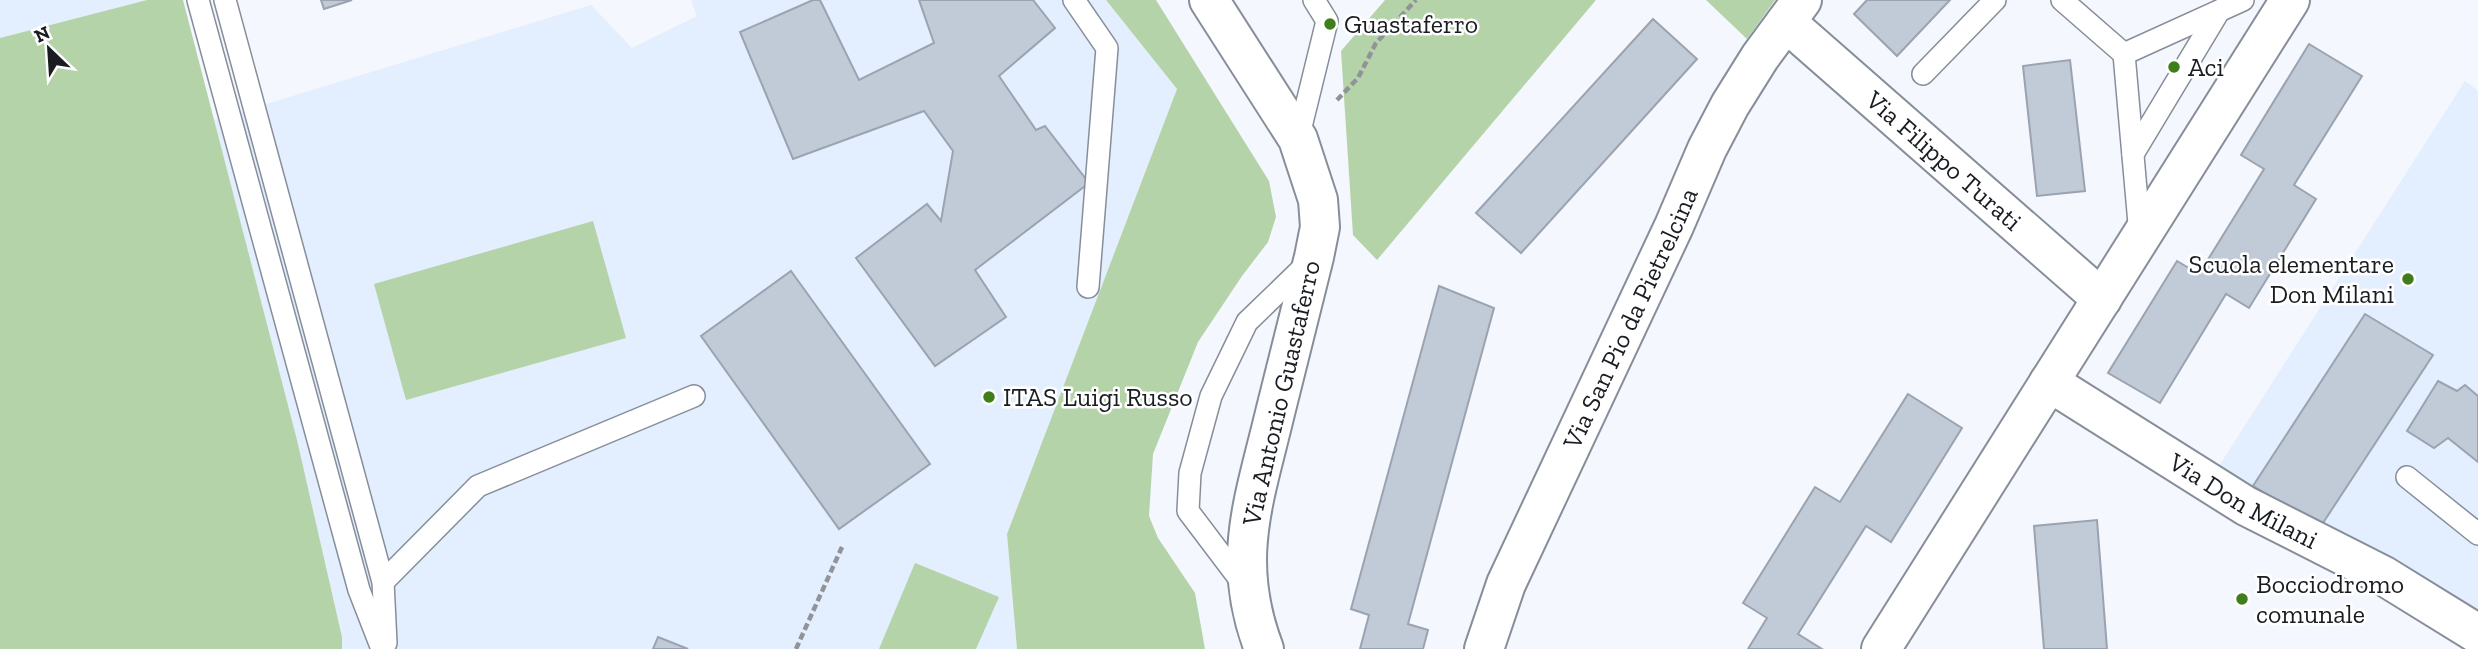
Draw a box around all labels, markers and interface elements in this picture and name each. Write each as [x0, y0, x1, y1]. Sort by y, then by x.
place label: Guastaferro [1344, 8, 1478, 40]
north arrow [14, 14, 84, 84]
marker: Guastaferro [1322, 16, 1338, 32]
text: N [31, 21, 53, 48]
place label: Aci [2188, 51, 2224, 83]
marker: Aci [2166, 59, 2182, 75]
street label: Via Filippo Turati [1859, 83, 2028, 237]
street label: Via San Pio da Pietrelcina [1555, 182, 1705, 455]
place label: Scuola elementare Don Milani [2189, 248, 2394, 310]
street label: Via Antonio Guastaferro [1235, 257, 1327, 530]
marker: Scuola elementare Don Milani [2400, 271, 2416, 287]
place label: ITAS Luigi Russo [1003, 381, 1193, 413]
marker: ITAS Luigi Russo [981, 389, 997, 405]
street label: Via Don Milani [2162, 445, 2323, 556]
place label: Bocciodromo comunale [2256, 568, 2404, 630]
marker: Bocciodromo comunale [2234, 591, 2250, 607]

